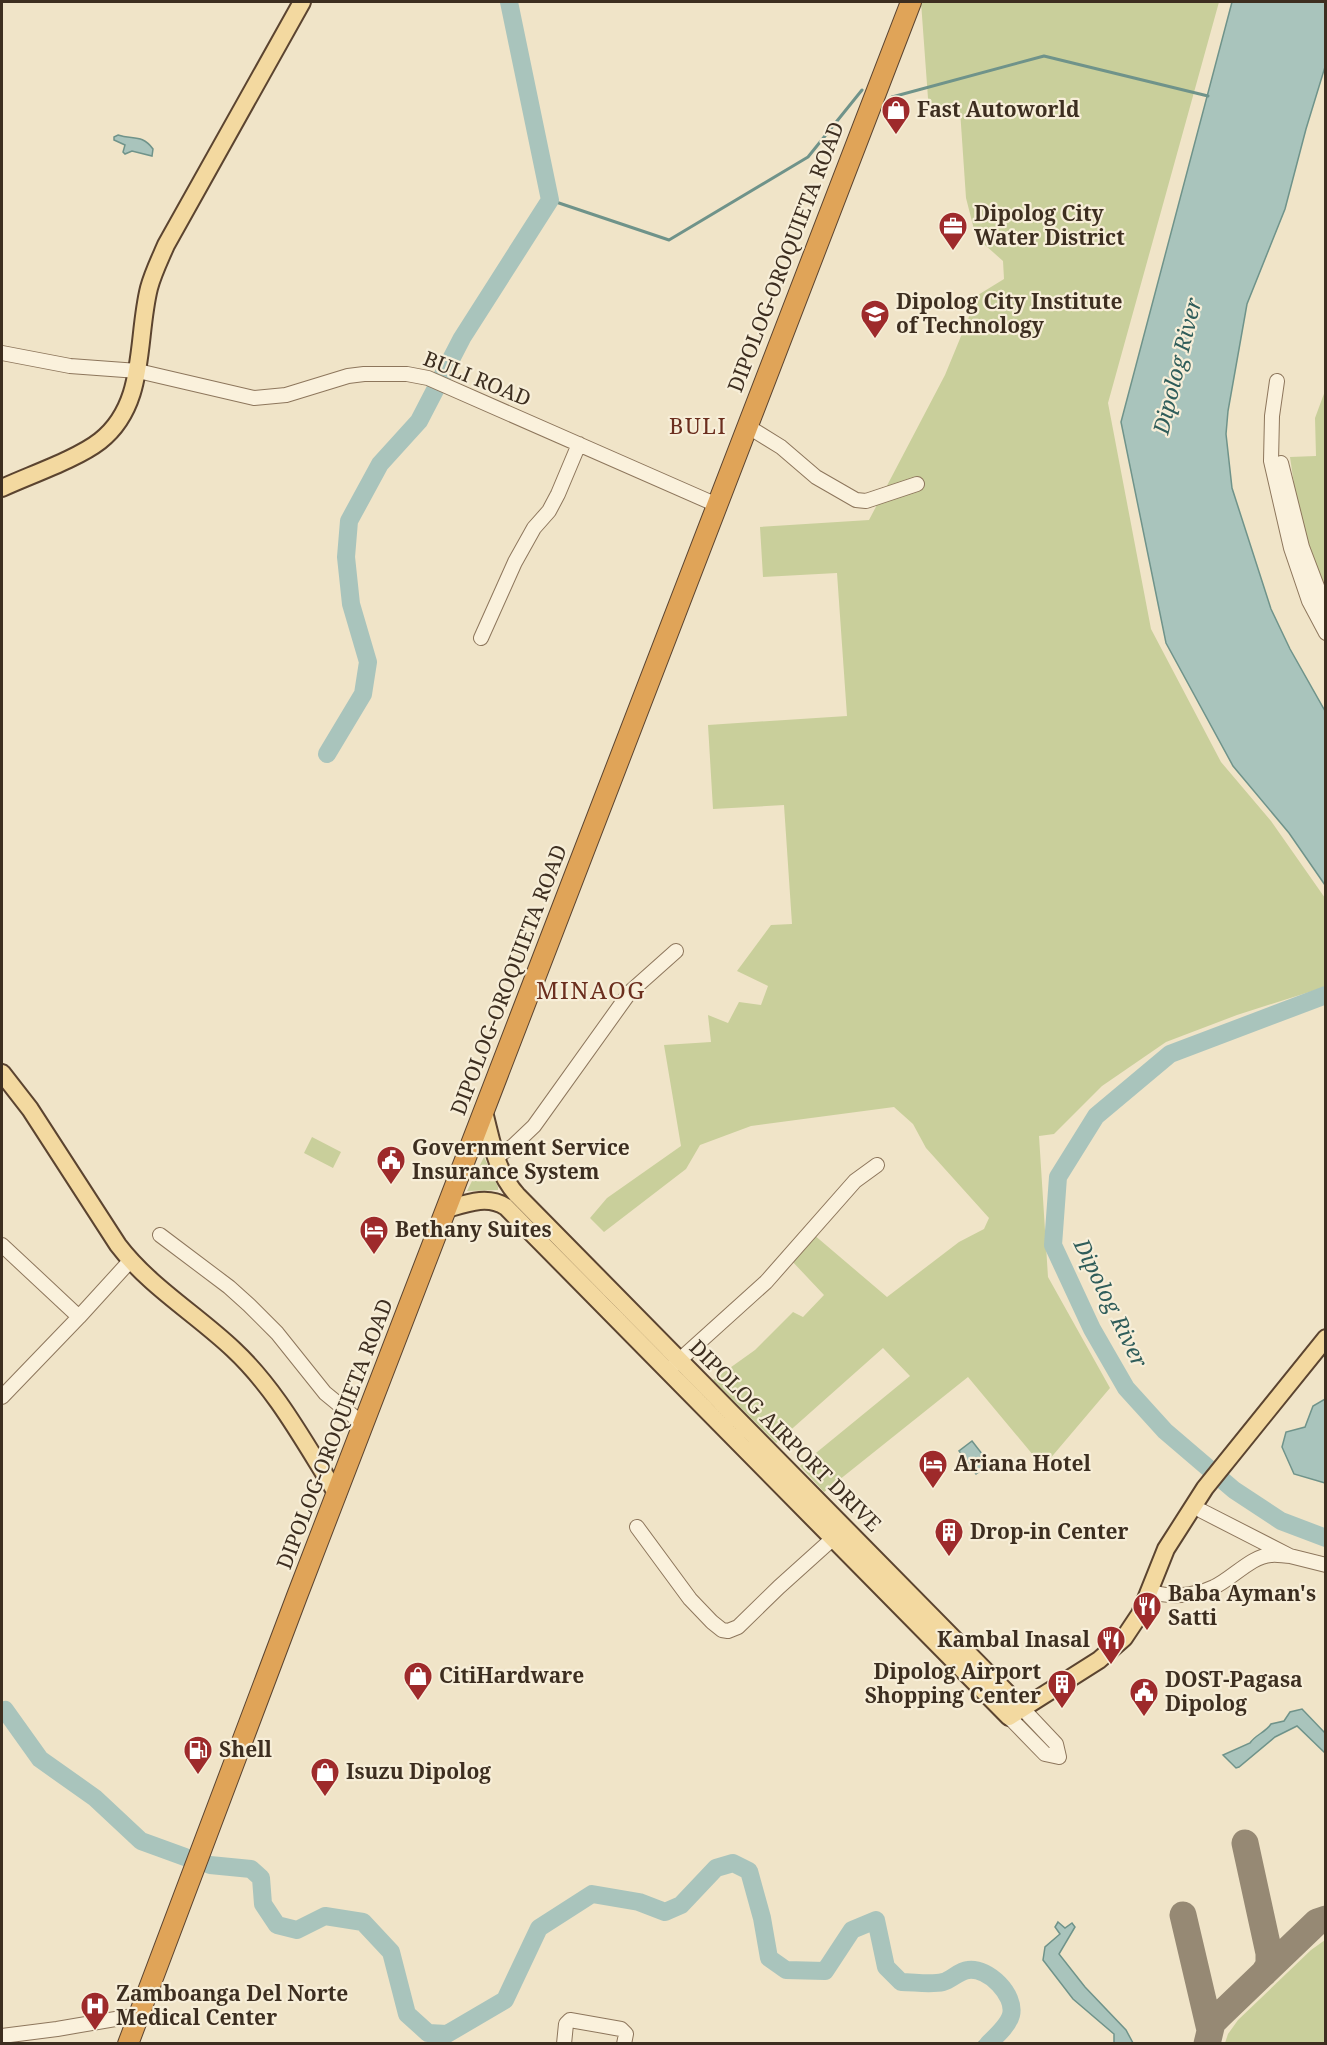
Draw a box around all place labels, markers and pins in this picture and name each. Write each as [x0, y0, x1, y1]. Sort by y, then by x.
shop icon: Fast Autoworld [880, 94, 912, 136]
place label: Fast Autoworld [917, 95, 1080, 123]
place label: Dipolog City Water District [974, 199, 1125, 251]
office icon: Dipolog City Water District [937, 210, 969, 252]
place label: Dipolog City Institute of Technology [896, 287, 1122, 339]
school or university icon: Dipolog City Institute of Technology [859, 298, 891, 340]
place label: Government Service Insurance System [412, 1133, 630, 1185]
public building icon: Government Service Insurance System [375, 1144, 407, 1186]
hotel icon: Bethany Suites [358, 1214, 390, 1256]
place label: Bethany Suites [395, 1215, 552, 1243]
hotel icon: Ariana Hotel [917, 1448, 949, 1490]
place label: Ariana Hotel [954, 1449, 1091, 1477]
building icon: Drop-in Center [933, 1516, 965, 1558]
place label: Drop-in Center [970, 1517, 1128, 1545]
place label: Baba Ayman's Satti [1168, 1579, 1316, 1631]
restaurant icon: Baba Ayman's Satti [1131, 1590, 1163, 1632]
restaurant icon: Kambal Inasal [1095, 1624, 1127, 1666]
place label: Kambal Inasal [937, 1625, 1091, 1653]
place label: Dipolog Airport Shopping Center [865, 1657, 1041, 1709]
shop icon: CitiHardware [402, 1660, 434, 1702]
place label: CitiHardware [439, 1661, 584, 1689]
place label: DOST-Pagasa Dipolog [1165, 1665, 1303, 1717]
building icon: Dipolog Airport Shopping Center [1046, 1668, 1078, 1710]
public building icon: DOST-Pagasa Dipolog [1128, 1676, 1160, 1718]
fuel station icon: Shell [182, 1734, 214, 1776]
place label: Shell [219, 1735, 273, 1763]
shop icon: Isuzu Dipolog [309, 1756, 341, 1798]
place label: Isuzu Dipolog [346, 1757, 491, 1785]
place label: Zamboanga Del Norte Medical Center [116, 1979, 348, 2031]
hospital icon: Zamboanga Del Norte Medical Center [79, 1990, 111, 2032]

